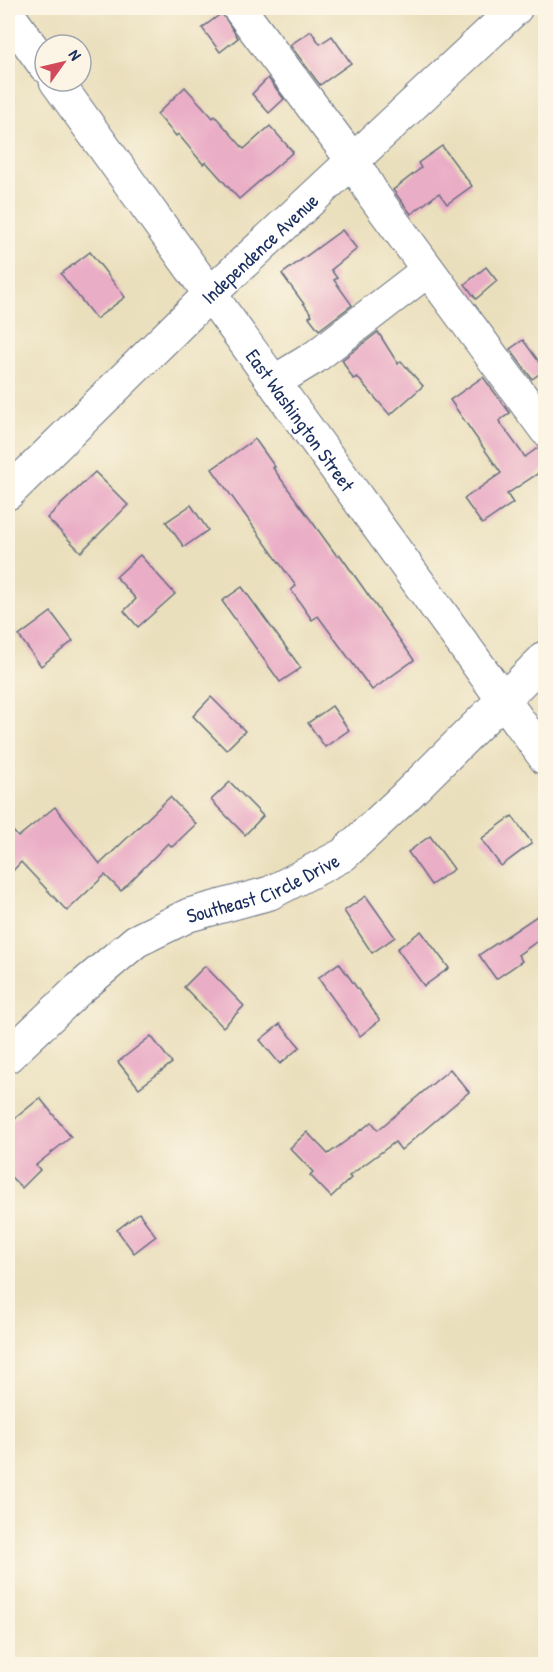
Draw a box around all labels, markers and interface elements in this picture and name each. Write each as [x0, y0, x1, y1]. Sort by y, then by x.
north arrow [33, 33, 93, 93]
text: N [64, 45, 87, 65]
street label: Independence Avenue [195, 187, 324, 309]
street label: East Washington Street [240, 343, 362, 497]
street label: Southeast Circle Drive [183, 846, 344, 929]

